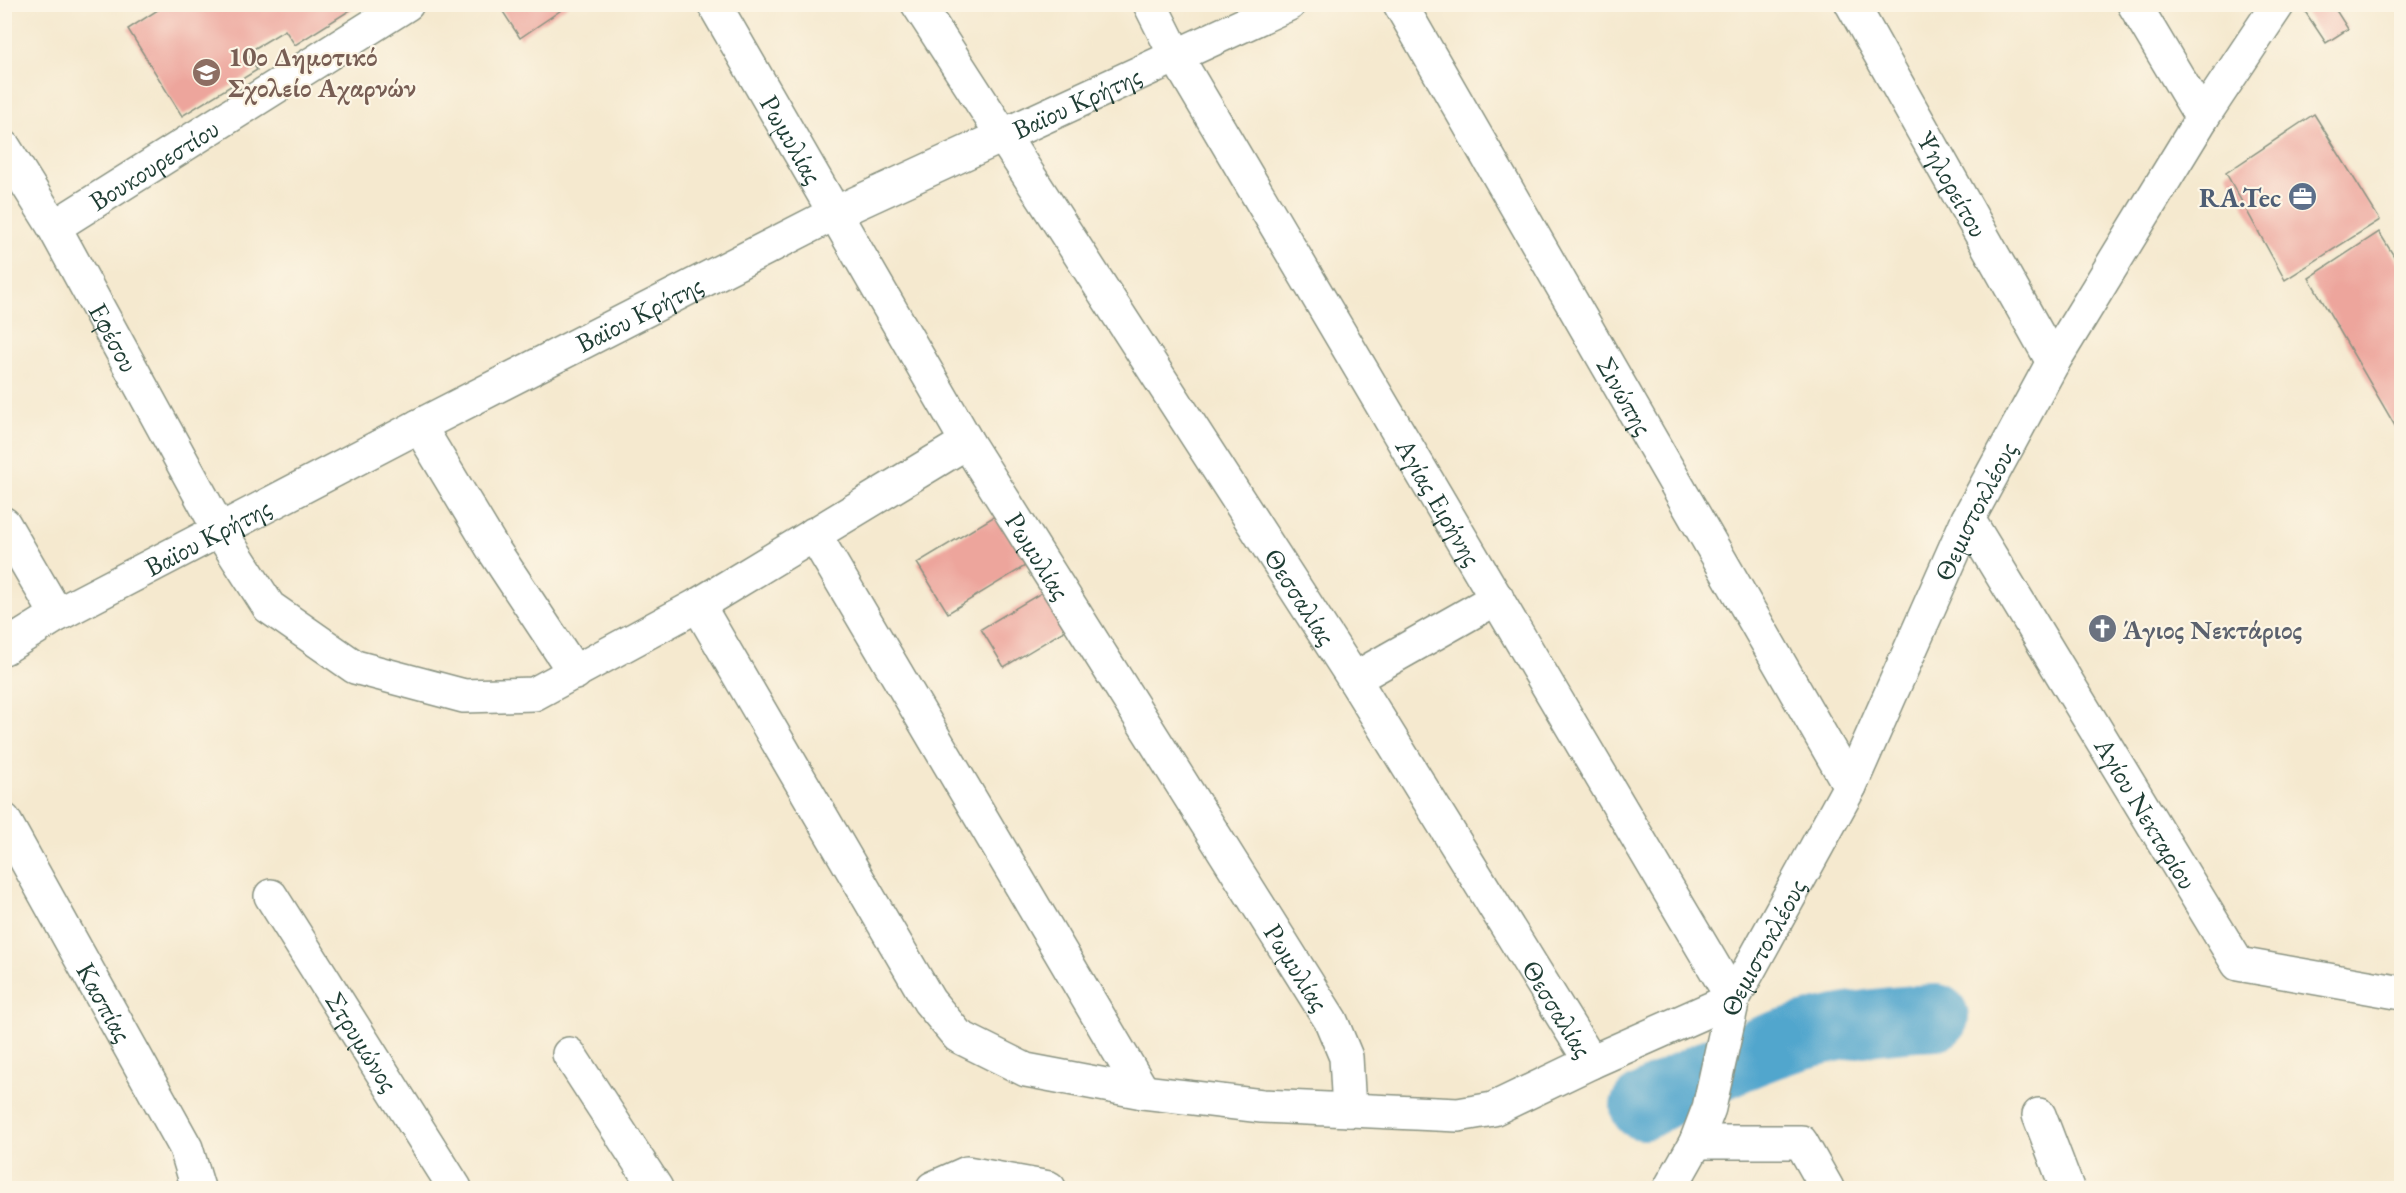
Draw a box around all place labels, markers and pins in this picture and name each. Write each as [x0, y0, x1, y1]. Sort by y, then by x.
place label: 10ο Δημοτικό Σχολείο Αχαρνών [228, 39, 416, 105]
school or university icon: 10ο Δημοτικό Σχολείο Αχαρνών [191, 56, 223, 88]
place label: RA.Tec [2199, 180, 2281, 215]
office icon: RA.Tec [2286, 181, 2318, 213]
place label: Άγιος Νεκτάριος [2122, 612, 2302, 647]
church icon: Άγιος Νεκτάριος [2086, 613, 2118, 645]

